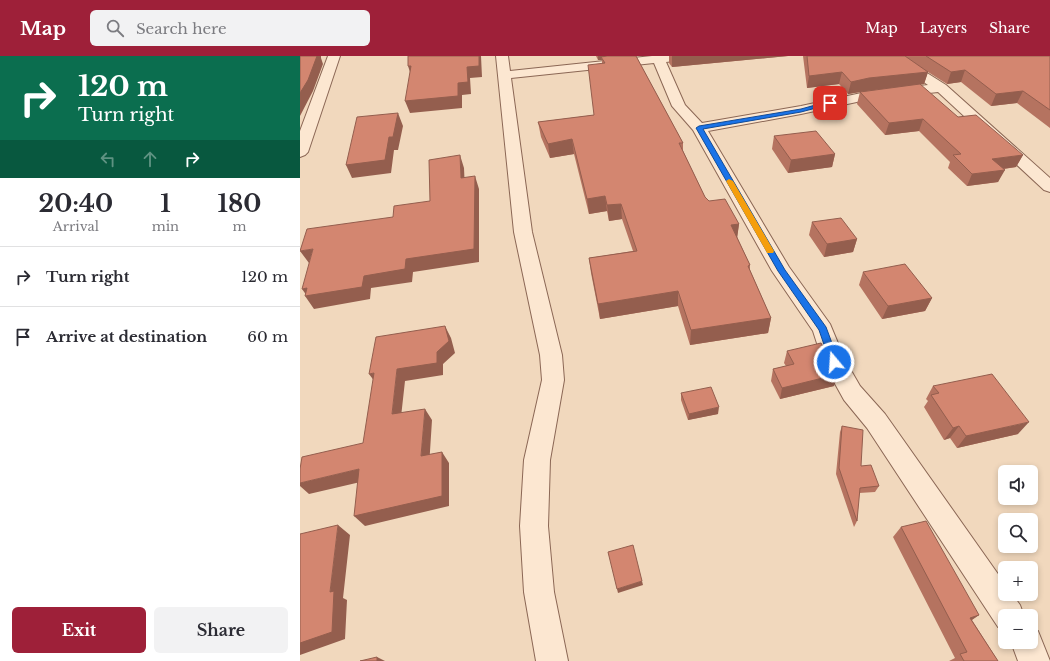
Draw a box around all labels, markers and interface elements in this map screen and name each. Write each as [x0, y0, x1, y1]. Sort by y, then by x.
search box [90, 10, 370, 46]
text: Map [20, 17, 66, 40]
icon: search [104, 17, 126, 39]
text: Search here [136, 19, 227, 38]
text: Map [865, 19, 898, 37]
text: Layers [920, 19, 967, 37]
text: Share [989, 19, 1030, 37]
text: 120 m [78, 69, 168, 104]
icon: right [12, 72, 64, 124]
pin [813, 86, 847, 120]
icon: arrive [819, 92, 841, 114]
text: Turn right [78, 104, 174, 126]
icon: left [97, 148, 119, 170]
icon: ahead [139, 148, 161, 170]
icon: right [181, 148, 203, 170]
text: 20:40 [39, 189, 113, 218]
text: 1 [160, 189, 171, 218]
text: 180 [218, 189, 261, 218]
text: Arrival [53, 218, 99, 235]
text: min [152, 218, 179, 235]
text: m [233, 218, 247, 235]
icon: right [12, 266, 34, 288]
text: Turn right [46, 267, 129, 286]
text: 120 m [241, 267, 288, 286]
icon: arrive [12, 326, 34, 348]
text: Arrive at destination [46, 327, 207, 346]
text: 60 m [247, 327, 288, 346]
position arrow [813, 341, 855, 383]
map controls [998, 465, 1038, 649]
button: sound [998, 465, 1038, 505]
button: search [998, 513, 1038, 553]
button: + [998, 561, 1038, 601]
button: Exit [12, 607, 146, 653]
button: Share [154, 607, 288, 653]
button: − [998, 609, 1038, 649]

